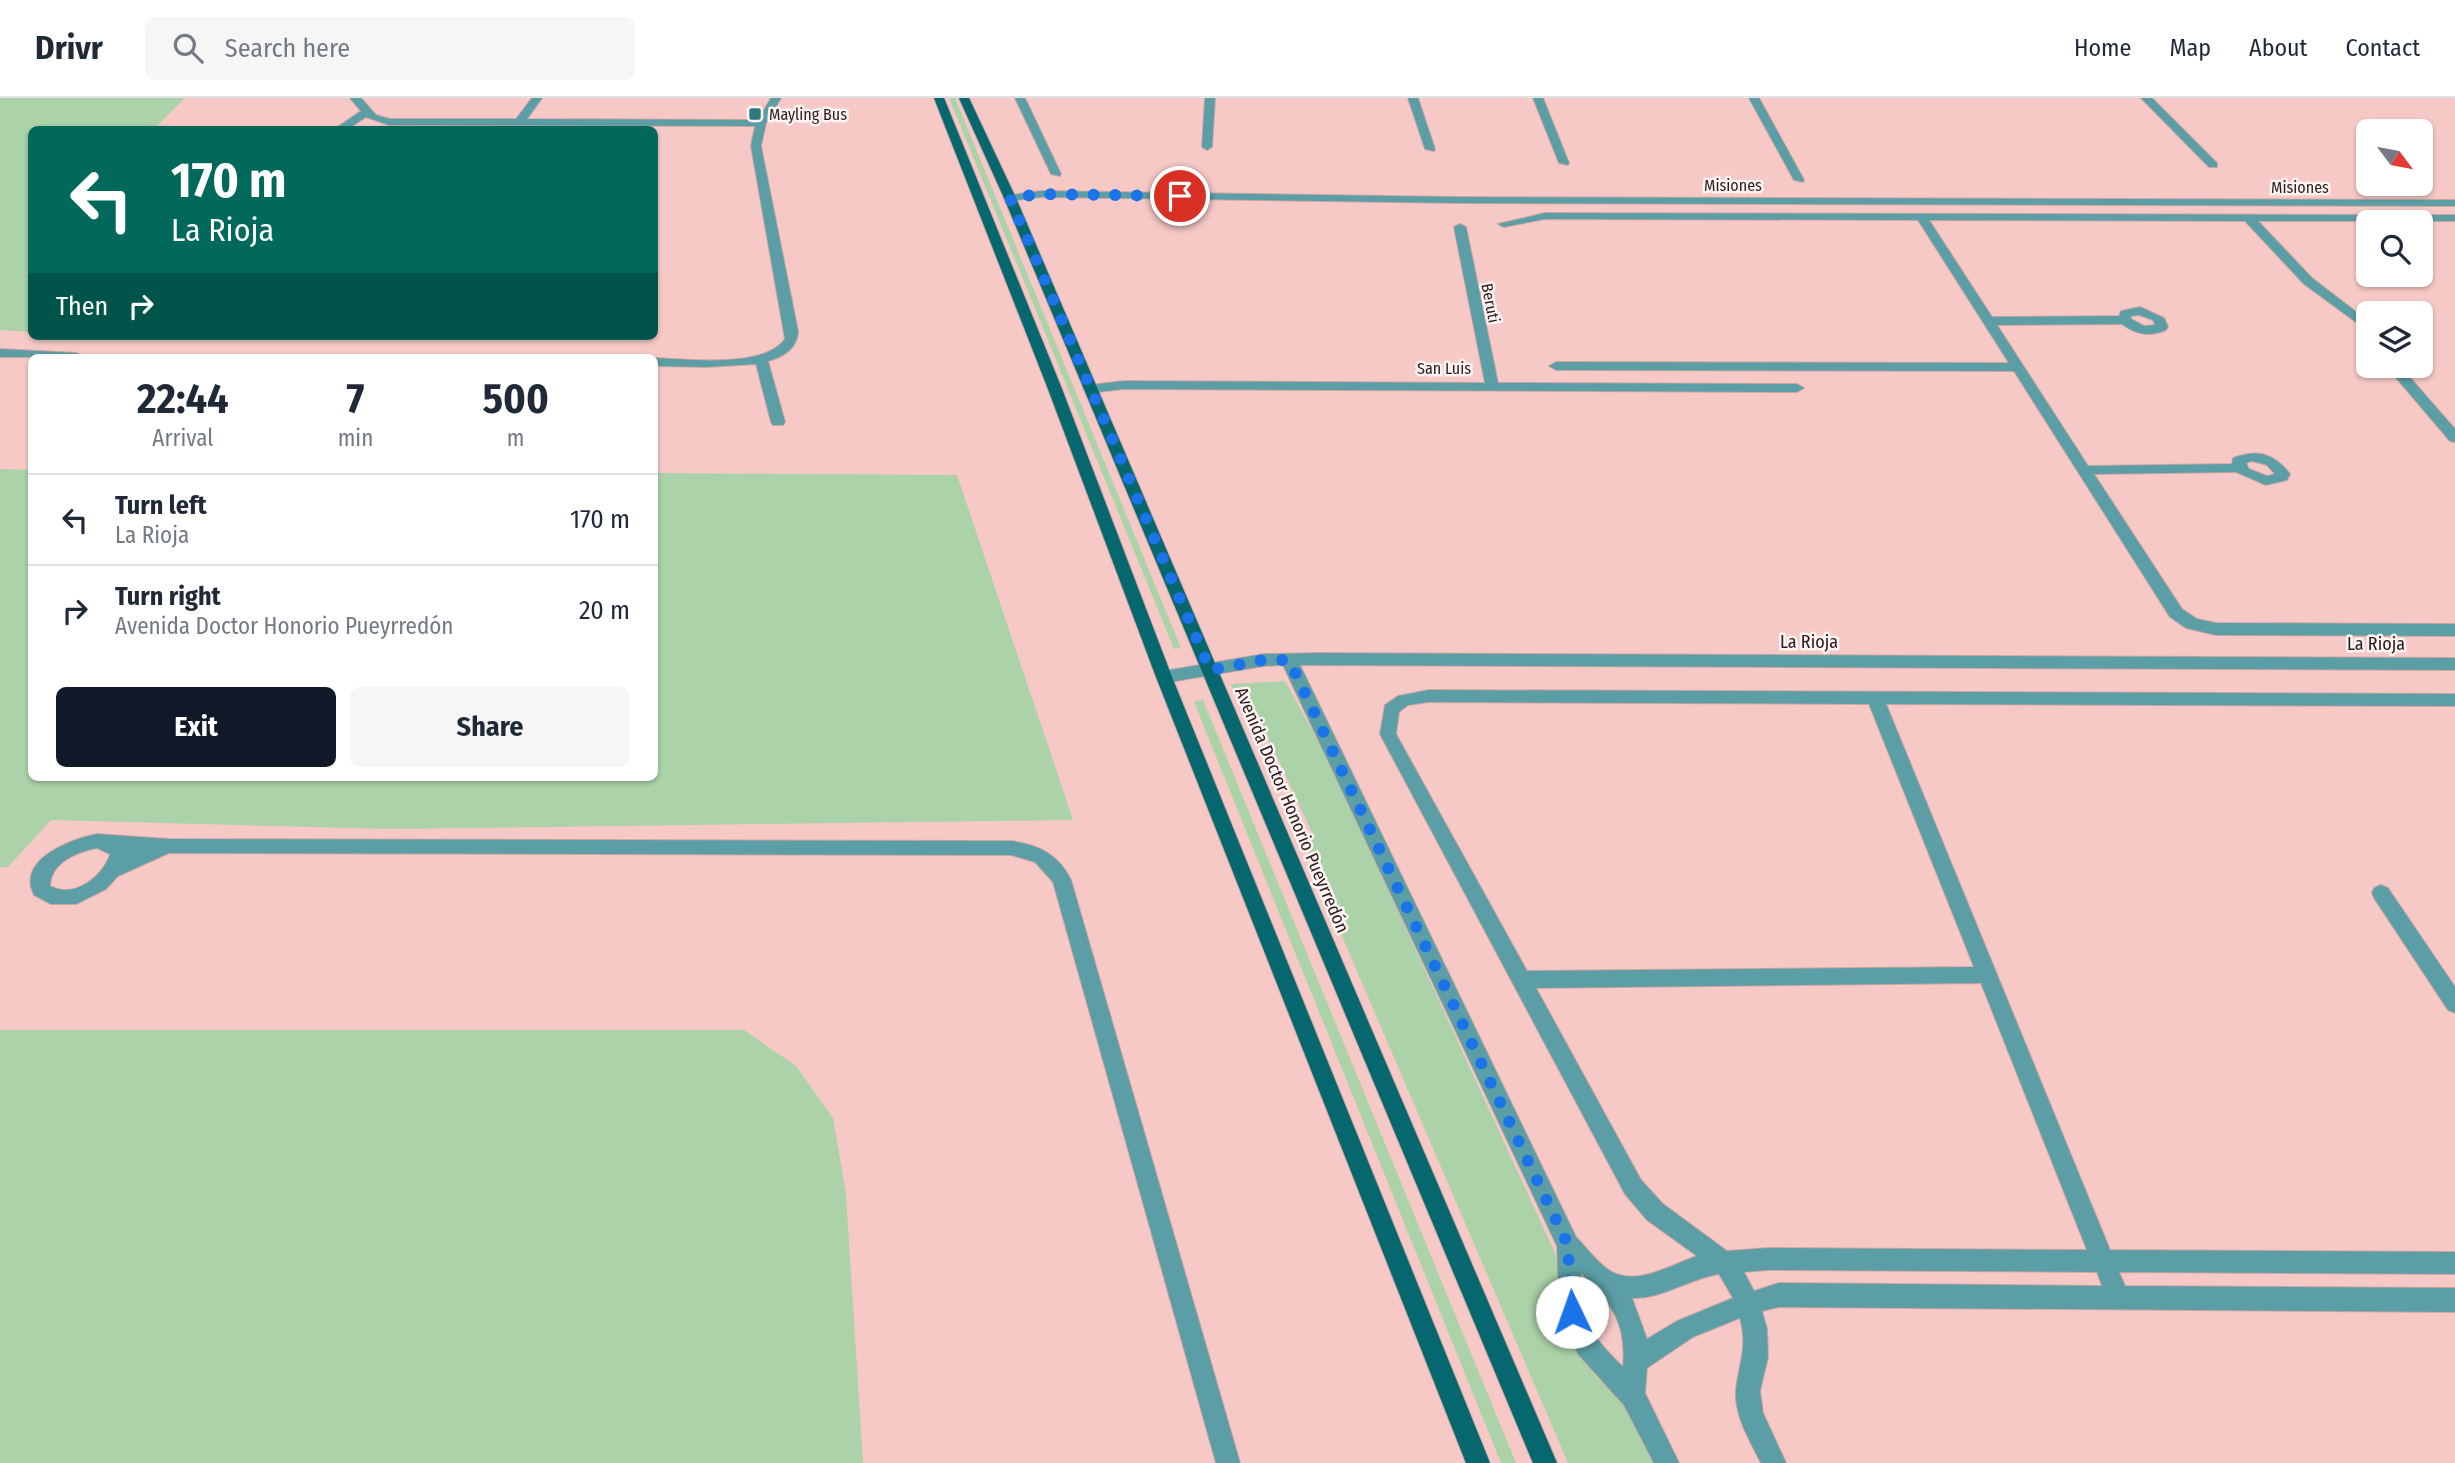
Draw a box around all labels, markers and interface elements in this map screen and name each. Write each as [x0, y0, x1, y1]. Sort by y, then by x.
search box [145, 17, 635, 80]
text: Drivr [35, 28, 103, 68]
icon: search [169, 29, 207, 67]
text: Search here [225, 33, 350, 64]
text: Home [2074, 34, 2131, 62]
text: Map [2169, 34, 2211, 62]
text: About [2249, 34, 2307, 62]
text: Contact [2345, 34, 2420, 62]
place label: Mayling Bus [769, 105, 847, 124]
marker: Mayling Bus [747, 106, 763, 122]
north arrow [2356, 119, 2432, 196]
map controls [2356, 119, 2433, 378]
text: 170 m [171, 151, 287, 210]
icon: left [56, 154, 147, 245]
pin [1150, 166, 1210, 226]
street label: Misiones [1704, 176, 1762, 195]
icon: arrive [1161, 177, 1199, 215]
street label: Misiones [2271, 178, 2329, 197]
button: search [2356, 210, 2433, 287]
text: La Rioja [171, 211, 274, 249]
street label: Beruti [1477, 282, 1504, 324]
icon: right [122, 287, 160, 325]
text: Then [56, 291, 108, 322]
button: layers [2356, 301, 2433, 378]
street label: San Luis [1417, 359, 1471, 378]
text: 22:44 [137, 374, 229, 424]
text: 7 [347, 374, 364, 424]
text: 500 [482, 374, 549, 424]
text: Arrival [152, 424, 213, 452]
text: min [338, 424, 373, 452]
text: m [507, 424, 524, 452]
text: Turn left [115, 490, 207, 521]
icon: left [56, 501, 94, 539]
text: 170 m [570, 504, 630, 535]
text: La Rioja [115, 521, 189, 549]
text: Turn right [115, 581, 221, 612]
icon: right [56, 592, 94, 630]
text: 20 m [579, 595, 630, 626]
text: Avenida Doctor Honorio Pueyrredón [115, 612, 453, 640]
street label: La Rioja [1780, 631, 1838, 653]
street label: La Rioja [2347, 633, 2405, 655]
street label: Avenida Doctor Honorio Pueyrredón [1230, 684, 1354, 936]
button: Exit [56, 687, 336, 767]
button: Share [350, 687, 630, 767]
position arrow [1535, 1275, 1609, 1349]

